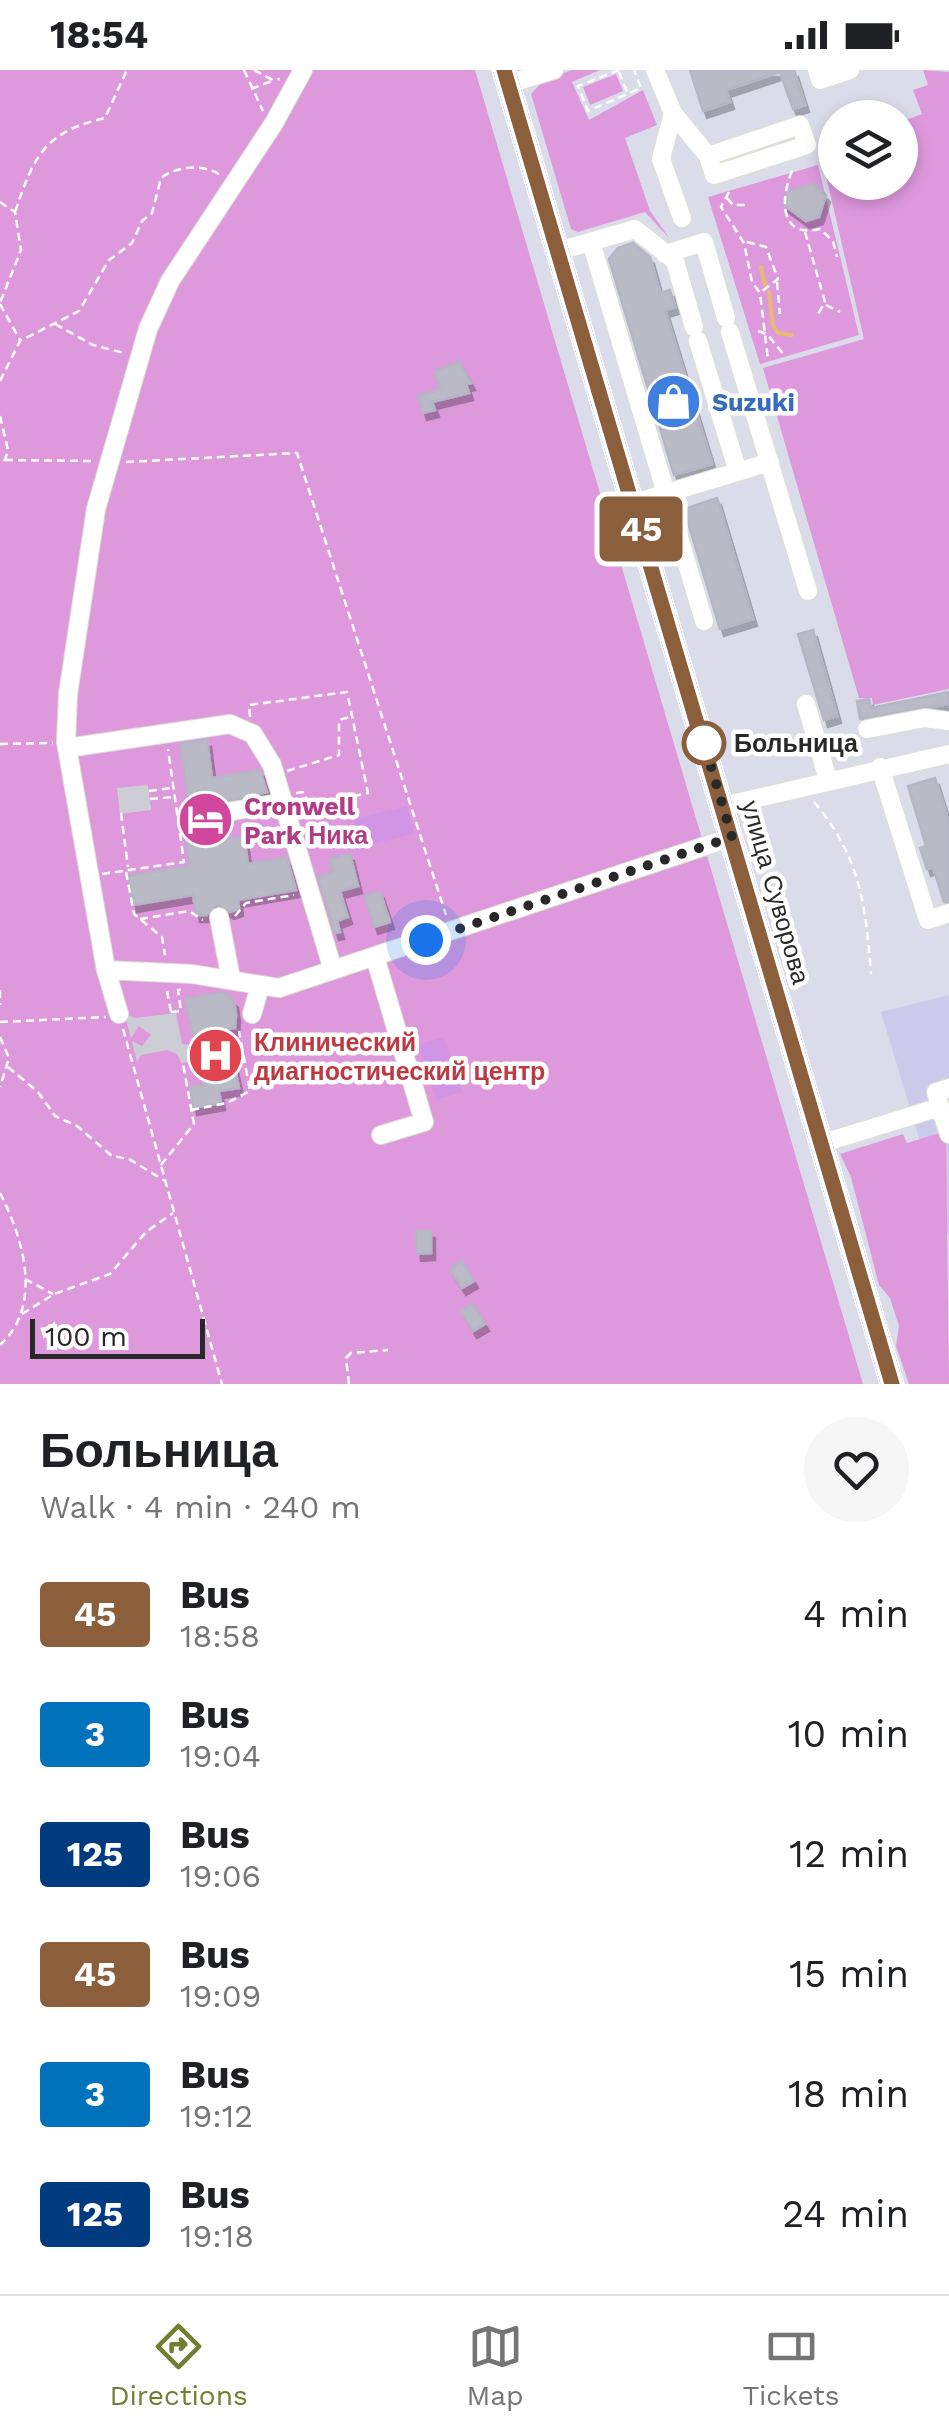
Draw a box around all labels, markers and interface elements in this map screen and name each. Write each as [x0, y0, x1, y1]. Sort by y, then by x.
text: 18:54 [50, 13, 148, 57]
map controls [818, 100, 918, 200]
button: layers [818, 100, 918, 200]
shop icon: Suzuki [643, 372, 703, 432]
place label: Suzuki [712, 388, 795, 417]
line badge: 45 [596, 496, 686, 562]
text: 45 [619, 508, 663, 550]
marker: Больница [683, 722, 725, 764]
place label: Больница [734, 729, 859, 758]
hotel icon: Cronwell Park Ника [175, 790, 235, 850]
place label: Cronwell Park Ника [244, 792, 369, 850]
street label: улица Суворова [735, 797, 816, 987]
your location [401, 915, 451, 965]
hospital icon: Клинический диагностический центр [185, 1026, 245, 1086]
place label: Клинический диагностический центр [254, 1028, 545, 1086]
scale bar [30, 1314, 205, 1358]
text: 100 m [45, 1320, 127, 1353]
button: heart [804, 1417, 909, 1522]
text: Больница [40, 1422, 278, 1479]
text: Walk · 4 min · 240 m [40, 1488, 361, 1526]
text: Bus [180, 1573, 250, 1617]
text: 4 min [803, 1592, 909, 1636]
text: 45 [73, 1593, 117, 1635]
text: 18:58 [180, 1617, 260, 1655]
text: Bus [180, 1693, 250, 1737]
text: 10 min [788, 1712, 909, 1756]
text: 3 [85, 1713, 105, 1755]
text: 19:04 [180, 1737, 261, 1775]
text: Bus [180, 1813, 250, 1857]
text: 12 min [789, 1832, 909, 1876]
text: 125 [67, 1833, 123, 1875]
text: 19:06 [180, 1857, 261, 1895]
text: Bus [180, 1933, 250, 1977]
text: 15 min [789, 1952, 909, 1996]
text: 45 [73, 1953, 117, 1995]
text: 19:09 [180, 1977, 261, 2015]
text: Bus [180, 2053, 250, 2097]
text: 18 min [788, 2072, 909, 2116]
text: 3 [85, 2073, 105, 2115]
text: 19:12 [180, 2097, 253, 2135]
text: Bus [180, 2173, 250, 2217]
text: 24 min [782, 2192, 909, 2236]
text: 125 [67, 2193, 123, 2235]
text: 19:18 [180, 2217, 254, 2255]
tab: Directions [109, 2319, 248, 2412]
tab: Map [467, 2319, 524, 2412]
tab: Tickets [742, 2319, 840, 2412]

